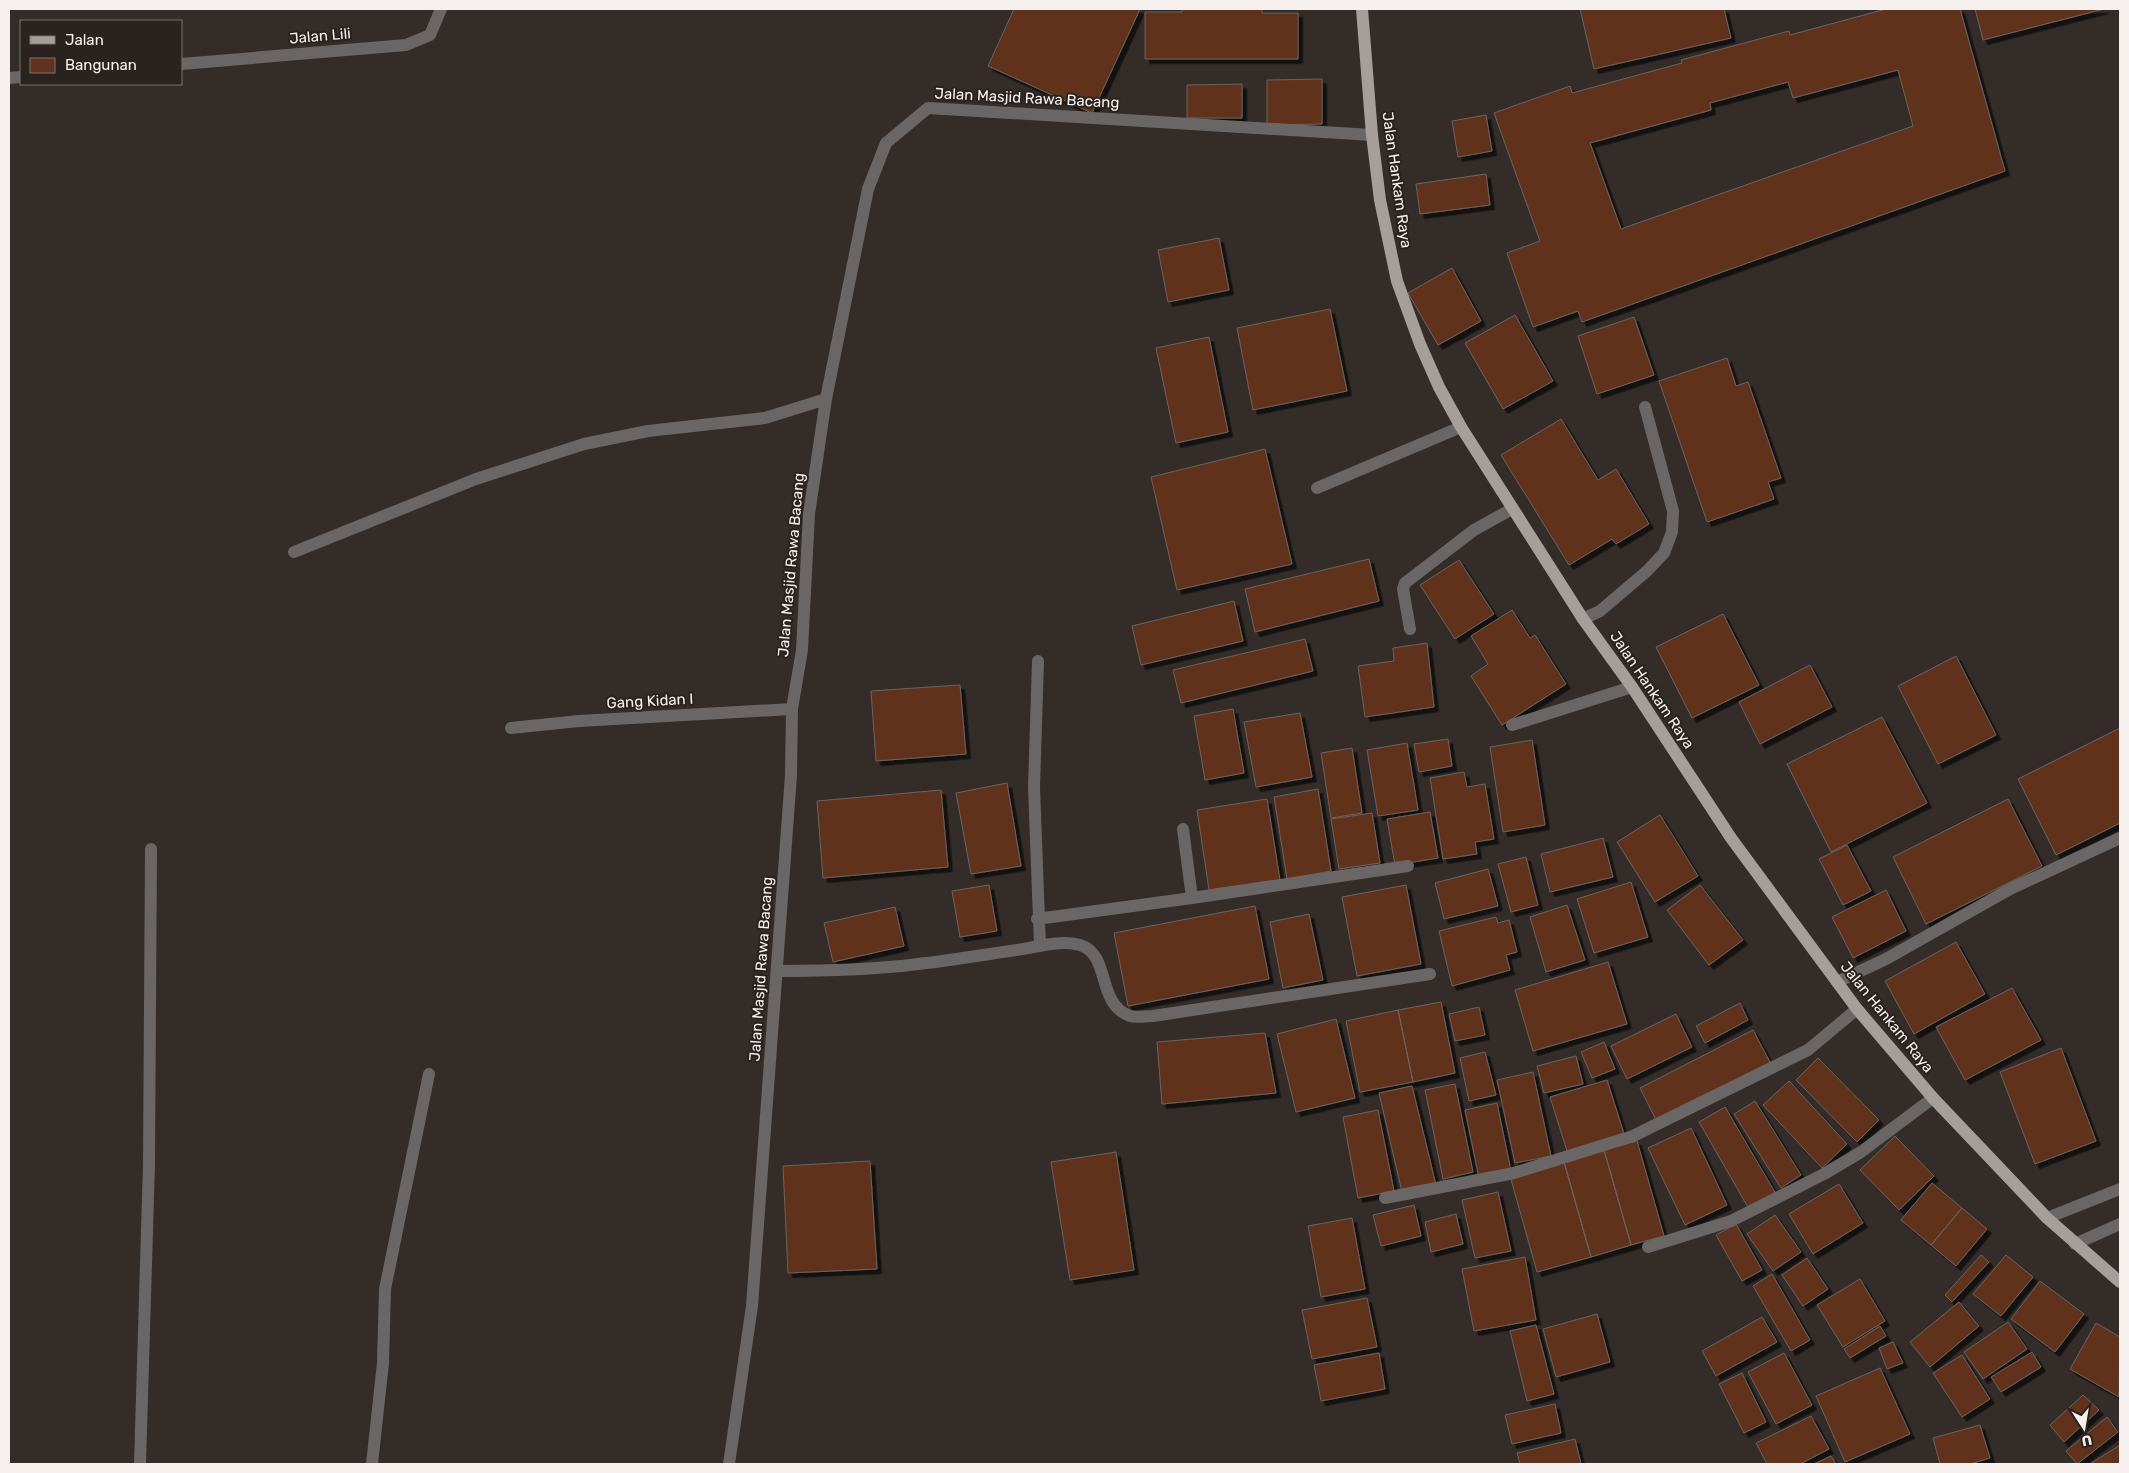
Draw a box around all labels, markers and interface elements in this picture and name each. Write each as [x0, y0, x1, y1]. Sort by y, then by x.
legend [20, 20, 182, 85]
street label: Jalan Lili [288, 24, 352, 48]
text: Jalan [65, 31, 104, 49]
text: Bangunan [65, 56, 137, 74]
street label: Jalan Masjid Rawa Bacang [934, 84, 1120, 112]
street label: Jalan Hankam Raya [1379, 111, 1415, 249]
street label: Jalan Masjid Rawa Bacang [774, 472, 808, 658]
street label: Jalan Hankam Raya [1606, 628, 1698, 752]
street label: Gang Kidan I [606, 690, 694, 712]
street label: Jalan Masjid Rawa Bacang [746, 876, 776, 1062]
street label: Jalan Hankam Raya [1837, 958, 1937, 1076]
north arrow [2059, 1403, 2109, 1453]
text: U [2080, 1431, 2093, 1450]

